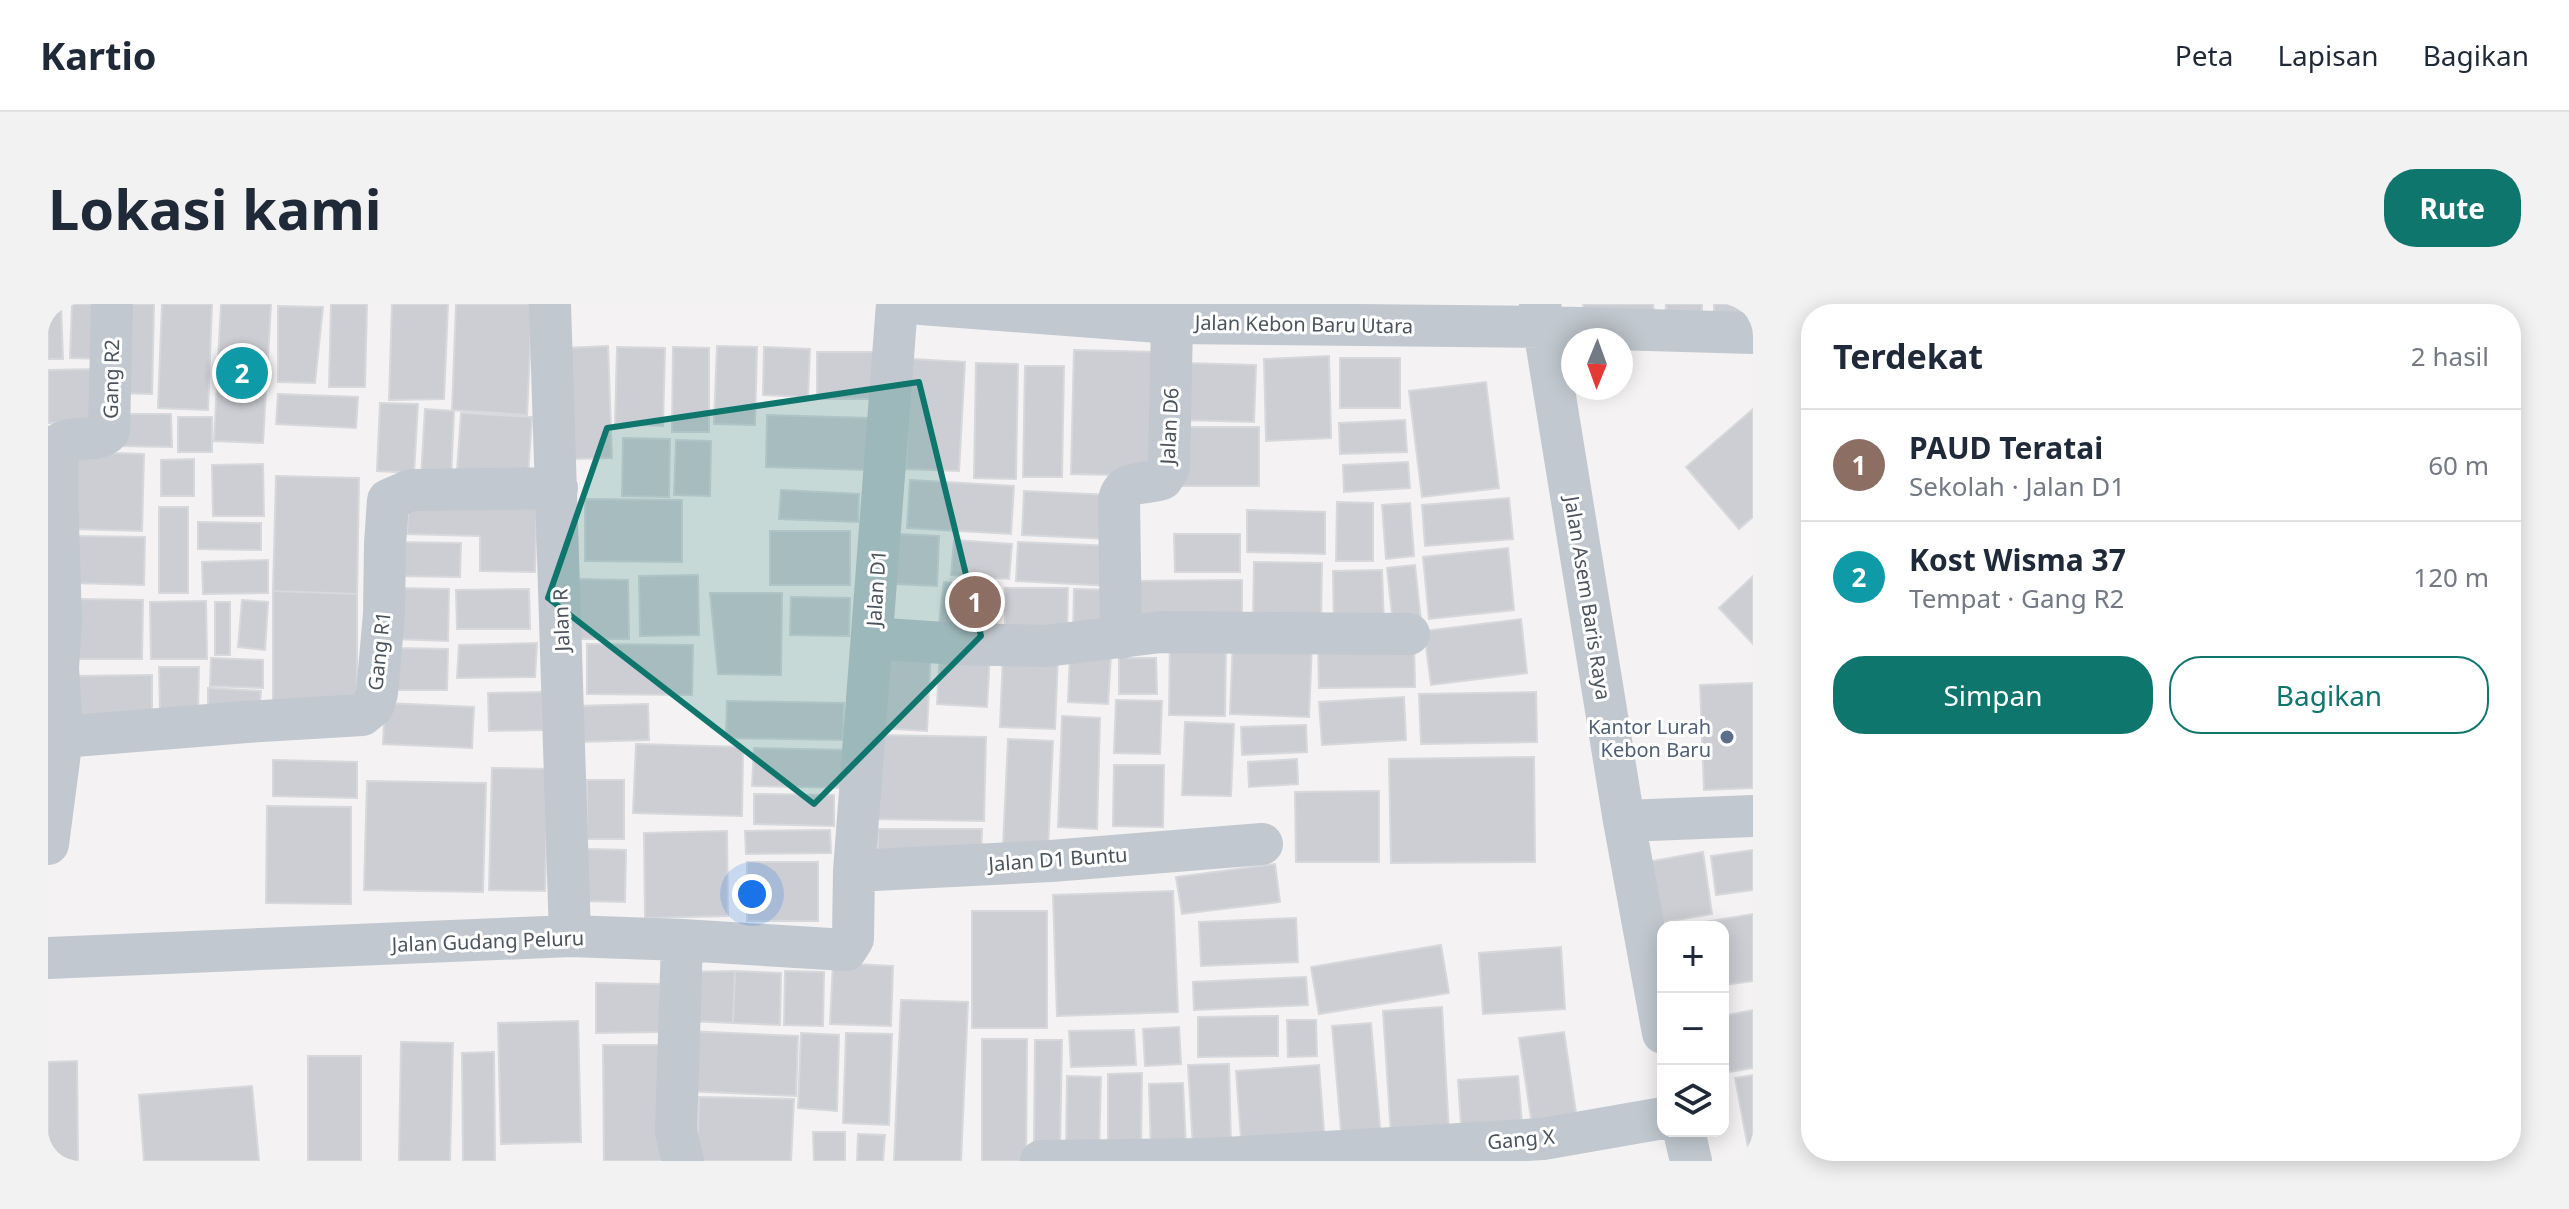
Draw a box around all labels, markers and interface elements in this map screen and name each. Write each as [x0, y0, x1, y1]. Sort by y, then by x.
text: Kartio [40, 29, 157, 81]
text: Peta [2175, 36, 2233, 74]
text: Lapisan [2277, 36, 2379, 74]
text: Bagikan [2423, 36, 2529, 74]
button: Rute [2384, 169, 2521, 247]
text: Lokasi kami [48, 170, 382, 246]
street label: Jalan Kebon Baru Utara [1193, 309, 1413, 339]
north arrow [1561, 328, 1633, 400]
text: Terdekat [1833, 333, 1983, 379]
text: 2 hasil [2411, 338, 2489, 374]
street label: Gang R2 [97, 339, 125, 419]
pin: 2 [216, 343, 268, 403]
street label: Jalan D6 [1153, 387, 1184, 467]
text: PAUD Teratai [1909, 427, 2103, 468]
text: 1 [1852, 447, 1866, 483]
text: 60 m [2428, 447, 2489, 483]
text: Sekolah · Jalan D1 [1909, 468, 2125, 504]
street label: Jalan Asem Baris Raya [1558, 492, 1617, 702]
text: Kost Wisma 37 [1909, 539, 2126, 580]
street label: Jalan D1 [860, 549, 892, 629]
text: 2 [1852, 559, 1866, 595]
text: 120 m [2413, 559, 2489, 595]
pin: 1 [949, 572, 1001, 632]
text: Tempat · Gang R2 [1909, 580, 2124, 616]
street label: Jalan R [546, 587, 576, 654]
street label: Gang R1 [361, 610, 397, 692]
button: Simpan [1833, 656, 2153, 734]
button: Bagikan [2169, 656, 2489, 734]
place label: Kantor Lurah Kebon Baru [1588, 713, 1711, 763]
marker: Kantor Lurah Kebon Baru [1718, 728, 1736, 746]
street label: Jalan D1 Buntu [986, 841, 1128, 877]
your location [732, 874, 772, 914]
map controls [1657, 921, 1729, 1137]
button: + [1657, 921, 1729, 993]
street label: Jalan Gudang Peluru [389, 924, 585, 958]
button: − [1657, 993, 1729, 1065]
button: layers [1657, 1065, 1729, 1137]
street label: Gang X [1486, 1123, 1556, 1155]

